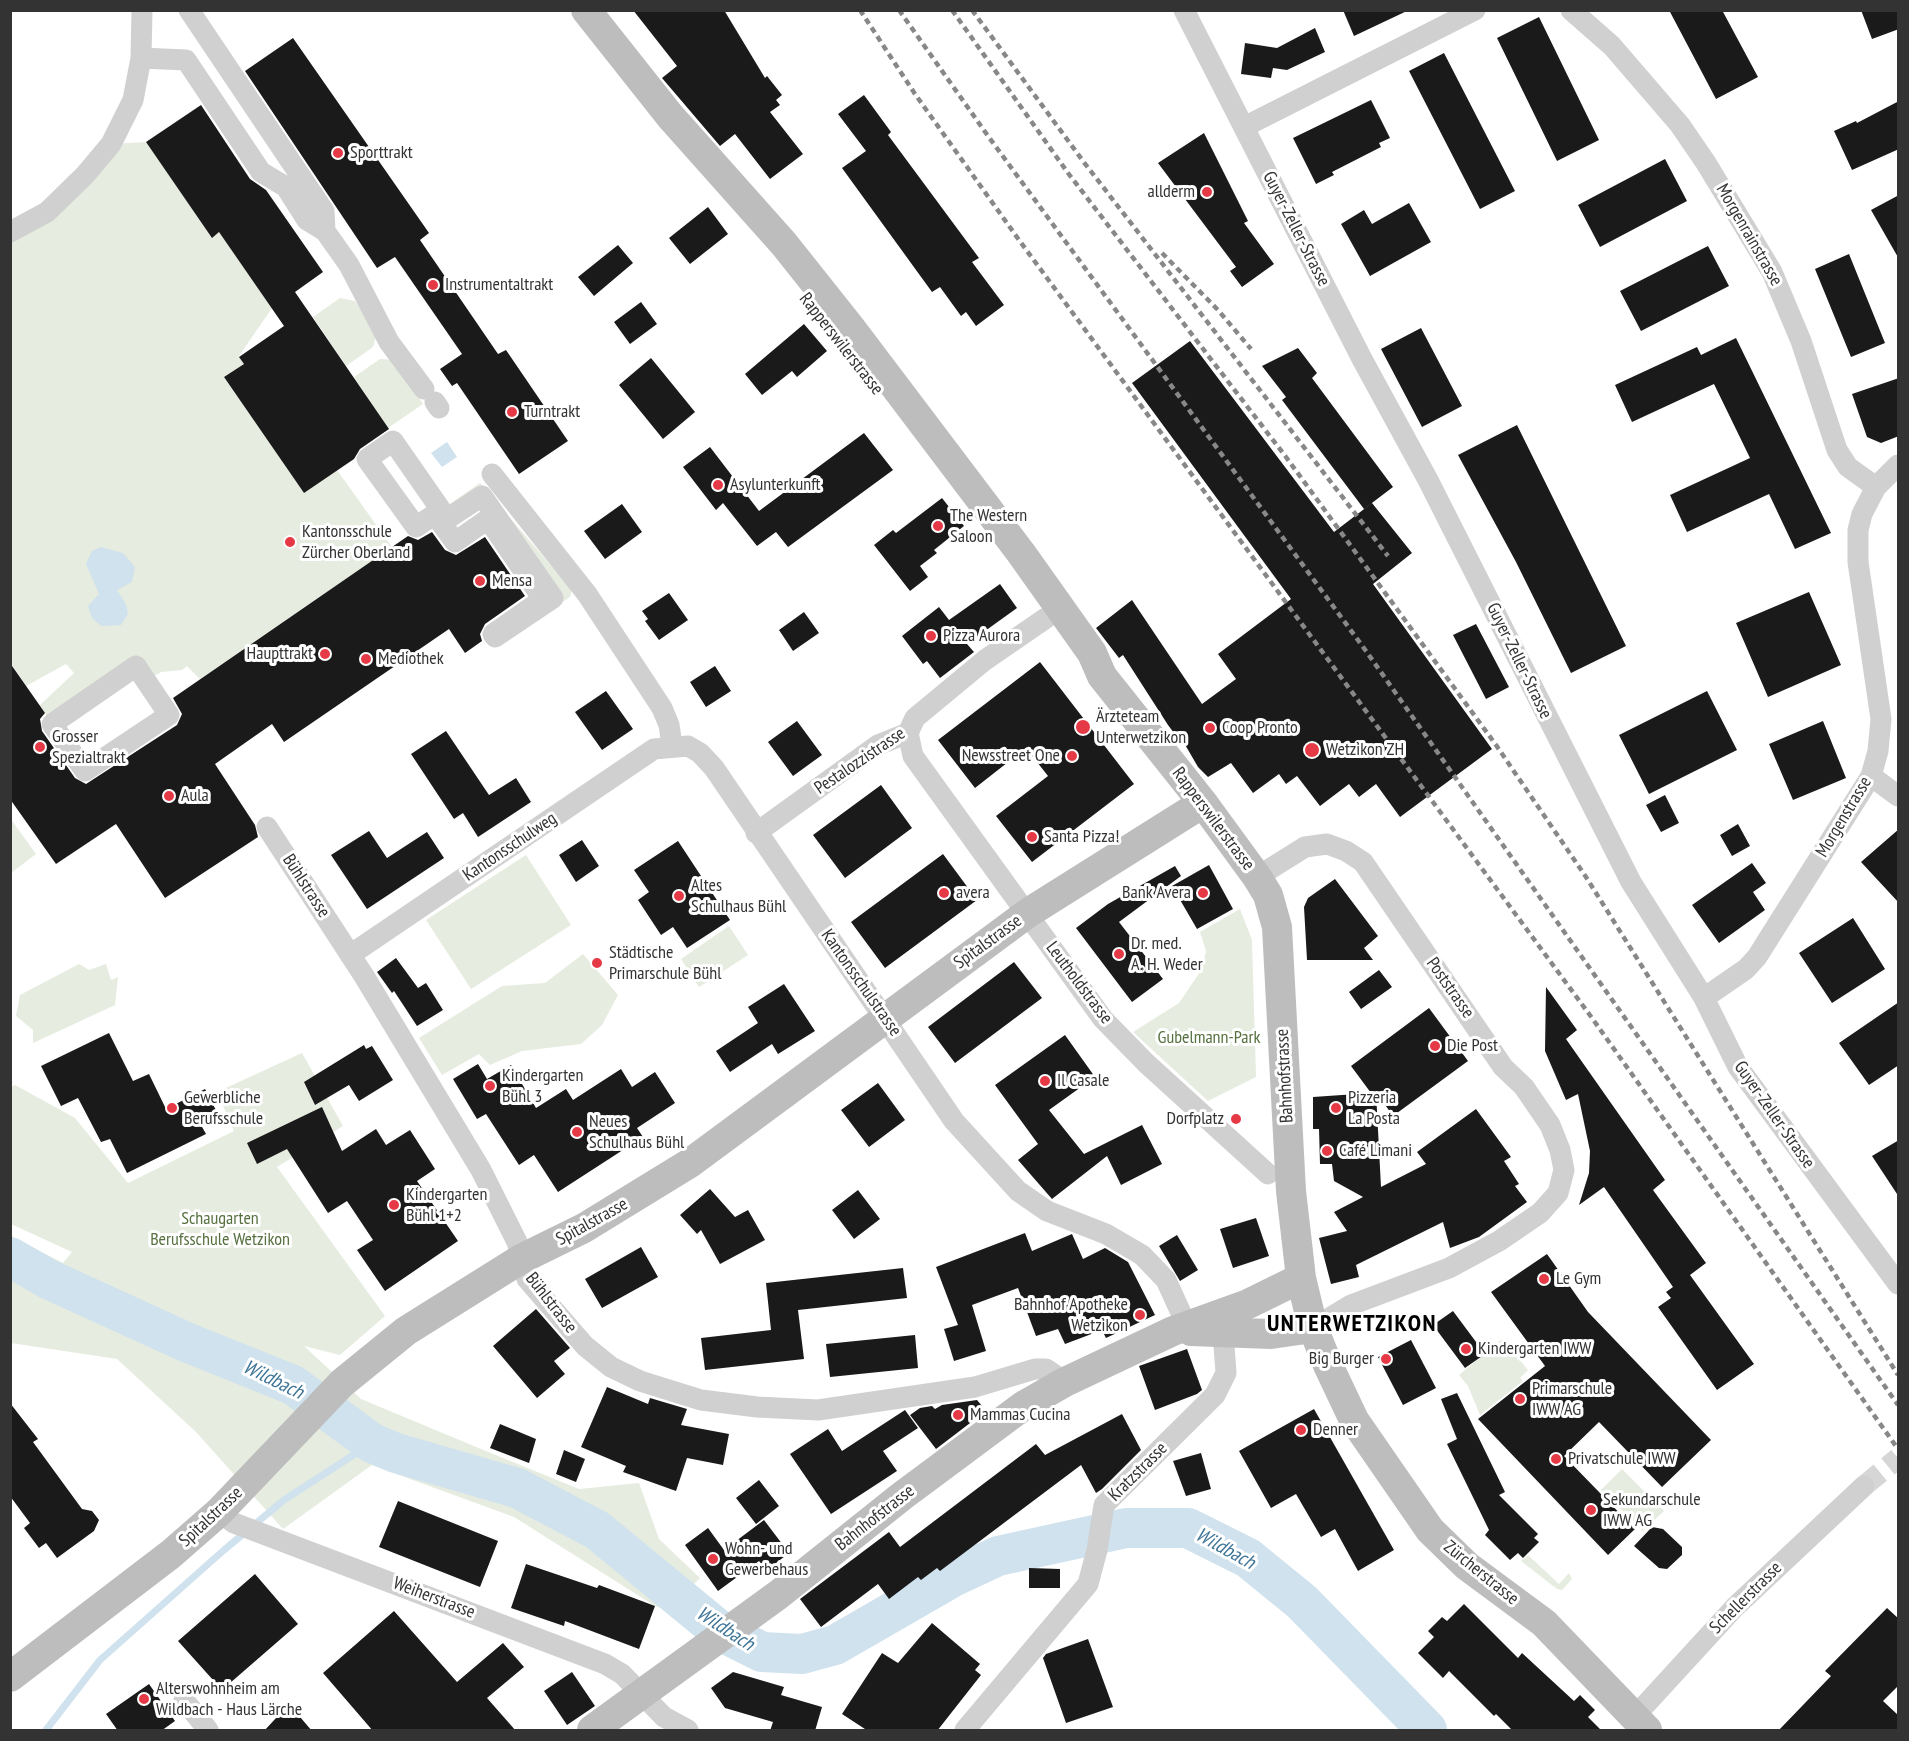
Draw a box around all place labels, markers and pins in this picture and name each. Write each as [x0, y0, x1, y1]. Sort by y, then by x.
place label: Sporttrakt [350, 142, 413, 164]
marker: Sporttrakt [331, 146, 345, 160]
place label: allderm [1148, 181, 1195, 203]
marker: allderm [1200, 185, 1214, 199]
place label: Instrumentaltrakt [445, 274, 553, 296]
marker: Instrumentaltrakt [426, 278, 440, 292]
place label: Turntrakt [524, 401, 580, 423]
marker: Turntrakt [505, 405, 519, 419]
place label: Asylunterkunft [730, 474, 821, 496]
marker: Asylunterkunft [711, 478, 725, 492]
place label: The Western Saloon [950, 505, 1027, 548]
marker: The Western Saloon [931, 519, 945, 533]
place label: Kantonsschule Zürcher Oberland [302, 521, 410, 564]
marker: Kantonsschule Zürcher Oberland [283, 535, 297, 549]
place label: Mensa [492, 570, 532, 592]
marker: Mensa [473, 574, 487, 588]
place label: Pizza Aurora [943, 625, 1020, 647]
marker: Pizza Aurora [924, 629, 938, 643]
place label: Haupttrakt [247, 643, 313, 665]
marker: Haupttrakt [318, 647, 332, 661]
place label: Mediothek [378, 648, 444, 670]
marker: Mediothek [359, 652, 373, 666]
place label: Ärzteteam Unterwetzikon [1096, 706, 1186, 748]
place label: Coop Pronto [1222, 717, 1298, 739]
marker: Ärzteteam Unterwetzikon [1074, 718, 1092, 736]
marker: Coop Pronto [1203, 721, 1217, 735]
place label: Grosser Spezialtrakt [52, 726, 126, 768]
place label: Wetzikon ZH [1326, 739, 1404, 761]
marker: Grosser Spezialtrakt [33, 740, 47, 754]
marker: Wetzikon ZH [1303, 741, 1321, 759]
place label: Newsstreet One [962, 745, 1060, 767]
marker: Newsstreet One [1065, 749, 1079, 763]
place label: Aula [181, 785, 209, 807]
marker: Aula [162, 789, 176, 803]
place label: Santa Pizza! [1044, 826, 1119, 848]
marker: Santa Pizza! [1025, 830, 1039, 844]
place label: Altes Schulhaus Bühl [691, 875, 786, 918]
place label: avera [956, 882, 990, 904]
place label: Bank Avera [1122, 882, 1191, 904]
marker: avera [937, 886, 951, 900]
marker: Bank Avera [1196, 886, 1210, 900]
marker: Altes Schulhaus Bühl [672, 889, 686, 903]
place label: Dr. med. A. H. Weder [1131, 933, 1203, 976]
place label: Städtische Primarschule Bühl [609, 942, 721, 984]
marker: Dr. med. A. H. Weder [1112, 947, 1126, 961]
marker: Städtische Primarschule Bühl [590, 956, 604, 970]
place label: Die Post [1447, 1035, 1498, 1057]
marker: Die Post [1428, 1039, 1442, 1053]
place label: Kindergarten Bühl 3 [502, 1065, 583, 1108]
place label: Il Casale [1057, 1070, 1109, 1092]
marker: Il Casale [1038, 1074, 1052, 1088]
marker: Kindergarten Bühl 3 [483, 1079, 497, 1093]
place label: Gewerbliche Berufsschule [184, 1087, 263, 1130]
place label: Pizzeria La Posta [1348, 1087, 1400, 1130]
marker: Gewerbliche Berufsschule [165, 1101, 179, 1115]
marker: Pizzeria La Posta [1329, 1101, 1343, 1115]
place label: Dorfplatz [1167, 1108, 1224, 1130]
place label: Neues Schulhaus Bühl [589, 1111, 684, 1154]
marker: Dorfplatz [1229, 1112, 1243, 1126]
marker: Neues Schulhaus Bühl [570, 1125, 584, 1139]
place label: Café Limani [1339, 1140, 1412, 1162]
marker: Café Limani [1320, 1144, 1334, 1158]
place label: Kindergarten Bühl 1+2 [406, 1184, 487, 1226]
marker: Kindergarten Bühl 1+2 [387, 1198, 401, 1212]
place label: Le Gym [1556, 1268, 1601, 1290]
marker: Le Gym [1537, 1272, 1551, 1286]
place label: Bahnhof Apotheke Wetzikon [1014, 1294, 1128, 1336]
marker: Bahnhof Apotheke Wetzikon [1133, 1308, 1147, 1322]
place label: Kindergarten IWW [1478, 1338, 1591, 1360]
marker: Kindergarten IWW [1459, 1342, 1473, 1356]
place label: Big Burger [1309, 1348, 1374, 1370]
marker: Big Burger [1379, 1352, 1393, 1366]
place label: Primarschule IWW AG [1532, 1378, 1612, 1420]
marker: Primarschule IWW AG [1513, 1392, 1527, 1406]
place label: Mammas Cucina [970, 1404, 1070, 1426]
marker: Mammas Cucina [951, 1408, 965, 1422]
place label: Denner [1313, 1419, 1358, 1441]
marker: Denner [1294, 1423, 1308, 1437]
place label: Privatschule IWW [1568, 1448, 1676, 1470]
marker: Privatschule IWW [1549, 1452, 1563, 1466]
place label: Sekundarschule IWW AG [1603, 1489, 1701, 1532]
marker: Sekundarschule IWW AG [1584, 1503, 1598, 1517]
place label: Wohn- und Gewerbehaus [725, 1538, 808, 1580]
marker: Wohn- und Gewerbehaus [706, 1552, 720, 1566]
place label: Alterswohnheim am Wildbach - Haus Lärche [156, 1678, 302, 1720]
marker: Alterswohnheim am Wildbach - Haus Lärche [137, 1692, 151, 1706]

